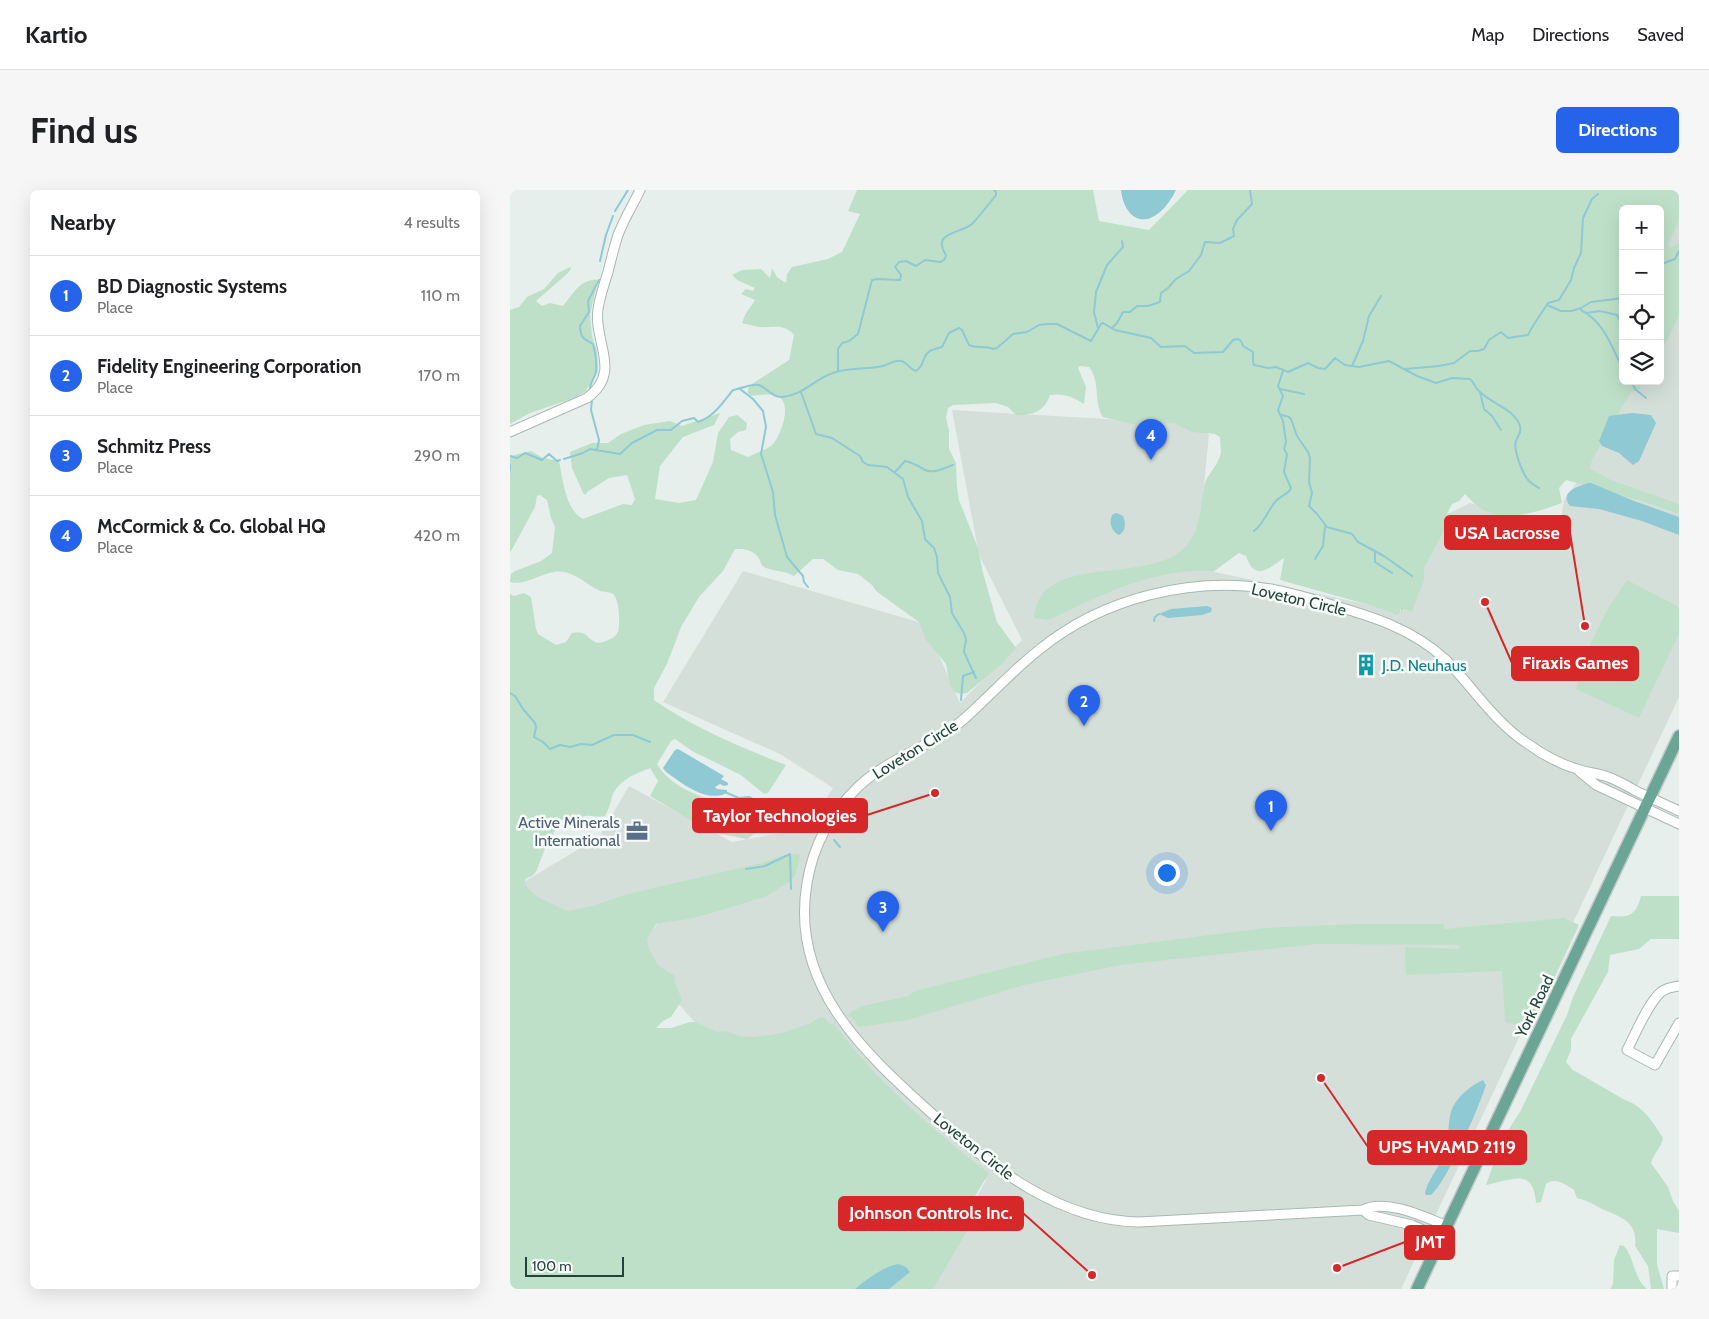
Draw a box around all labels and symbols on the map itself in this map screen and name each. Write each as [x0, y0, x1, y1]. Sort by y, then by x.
pin: 4 [1135, 419, 1167, 460]
callout: USA Lacrosse [1445, 516, 1570, 549]
text: USA Lacrosse [1454, 522, 1560, 544]
street label: Loveton Circle [1250, 579, 1348, 620]
callout: Firaxis Games [1512, 647, 1638, 680]
building icon: J.D. Neuhaus [1353, 652, 1379, 678]
text: Firaxis Games [1522, 652, 1629, 674]
place label: J.D. Neuhaus [1381, 656, 1467, 675]
pin: 2 [1068, 685, 1100, 726]
street label: Loveton Circle [869, 716, 961, 783]
pin: 1 [1255, 790, 1287, 831]
callout: Taylor Technologies [693, 799, 867, 832]
text: Taylor Technologies [703, 805, 857, 827]
place label: Active Minerals International [518, 813, 620, 850]
office icon: Active Minerals International [624, 818, 650, 844]
your location [1154, 860, 1180, 886]
pin: 3 [867, 891, 899, 932]
street label: York Road [1511, 972, 1558, 1041]
street label: Loveton Circle [930, 1109, 1018, 1184]
callout: UPS HVAMD 2119 [1368, 1131, 1526, 1164]
text: UPS HVAMD 2119 [1378, 1136, 1516, 1158]
callout: Johnson Controls Inc. [839, 1197, 1023, 1230]
text: Johnson Controls Inc. [848, 1202, 1013, 1224]
callout: JMT [1405, 1226, 1454, 1259]
text: JMT [1414, 1231, 1445, 1253]
scale bar [525, 1254, 624, 1277]

